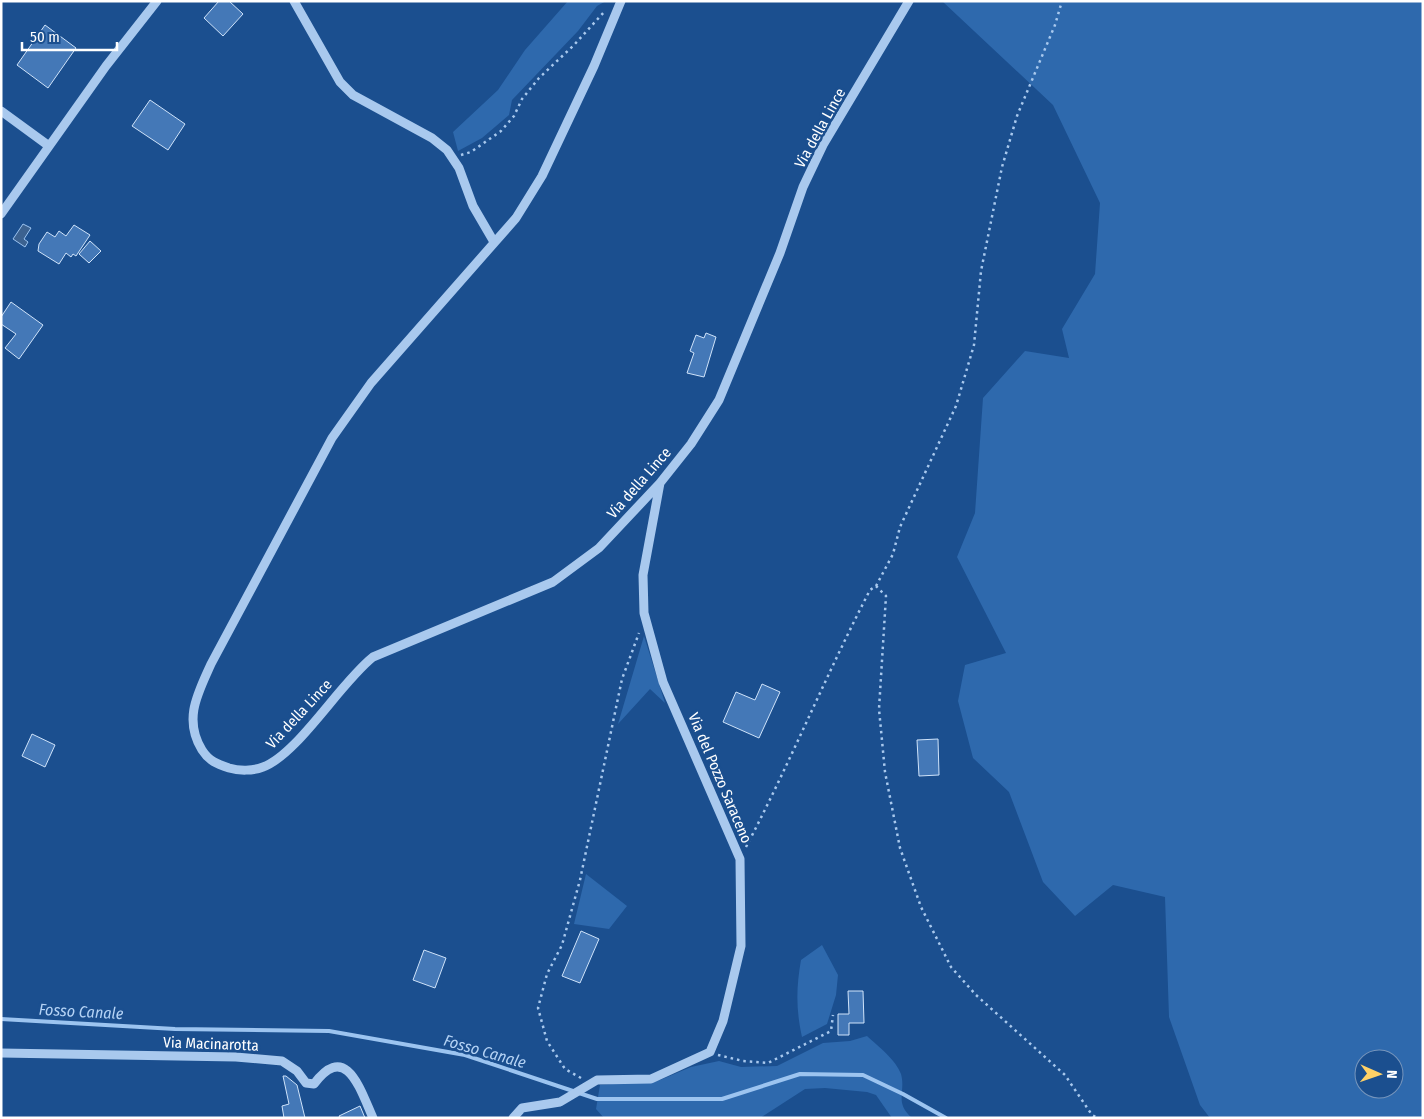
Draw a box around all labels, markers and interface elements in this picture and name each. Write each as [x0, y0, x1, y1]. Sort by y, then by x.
scale bar [22, 20, 118, 52]
text: 50 m [30, 28, 60, 46]
street label: Via della Lince [791, 85, 849, 171]
street label: Via della Lince [603, 444, 675, 522]
street label: Via della Lince [262, 676, 336, 752]
street label: Via del Pozzo Saraceno [684, 710, 756, 846]
water label: Fosso Canale [38, 1000, 124, 1023]
water label: Fosso Canale [442, 1031, 529, 1072]
street label: Via Macinarotta [163, 1033, 259, 1055]
north arrow [1354, 1049, 1404, 1099]
text: N [1383, 1070, 1400, 1079]

